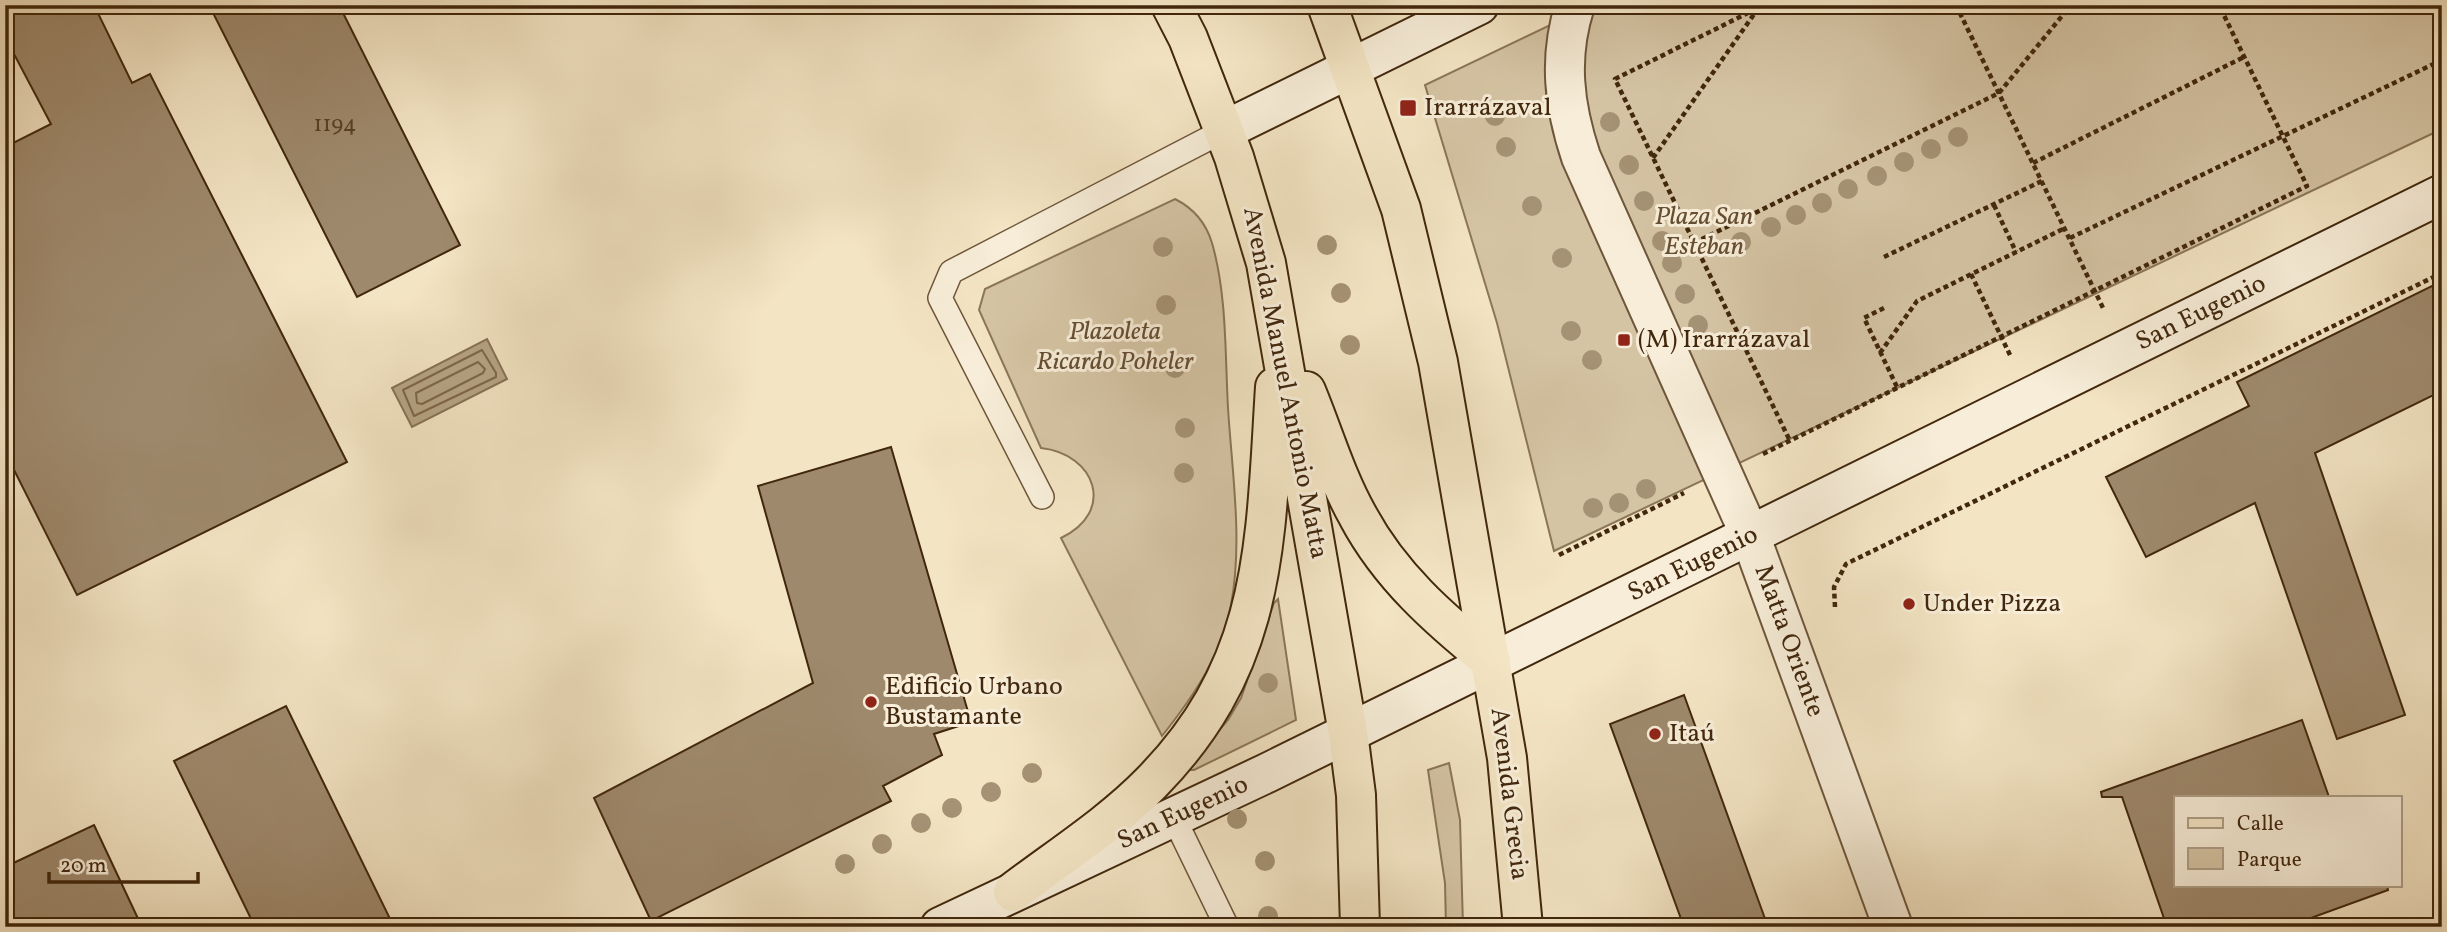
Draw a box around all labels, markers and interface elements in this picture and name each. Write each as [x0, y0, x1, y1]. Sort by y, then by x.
place label: Irarrázaval [1424, 90, 1551, 126]
marker: Irarrázaval [1398, 98, 1418, 118]
house number: 1194 [314, 109, 356, 141]
park label: Plaza San Esteban [1655, 199, 1753, 265]
street label: Avenida Manuel Antonio Matta [1233, 204, 1337, 562]
street label: San Eugenio [2130, 266, 2272, 360]
park label: Plazoleta Ricardo Poheler [1036, 314, 1194, 380]
place label: (M) Irarrázaval [1638, 322, 1810, 358]
marker: (M) Irarrázaval [1616, 332, 1632, 348]
street label: San Eugenio [1622, 517, 1764, 611]
street label: Matta Oriente [1745, 560, 1833, 722]
place label: Under Pizza [1923, 586, 2061, 622]
marker: Under Pizza [1901, 596, 1917, 612]
place label: Edificio Urbano Bustamante [885, 669, 1063, 735]
marker: Edificio Urbano Bustamante [863, 694, 879, 710]
street label: Avenida Grecia [1481, 706, 1537, 882]
place label: Itaú [1669, 716, 1715, 752]
marker: Itaú [1647, 726, 1663, 742]
street label: San Eugenio [1111, 767, 1255, 859]
legend [2174, 796, 2402, 886]
text: Calle [2237, 810, 2284, 839]
scale bar [49, 841, 198, 885]
text: Parque [2237, 846, 2302, 875]
text: 20 m [60, 852, 106, 881]

